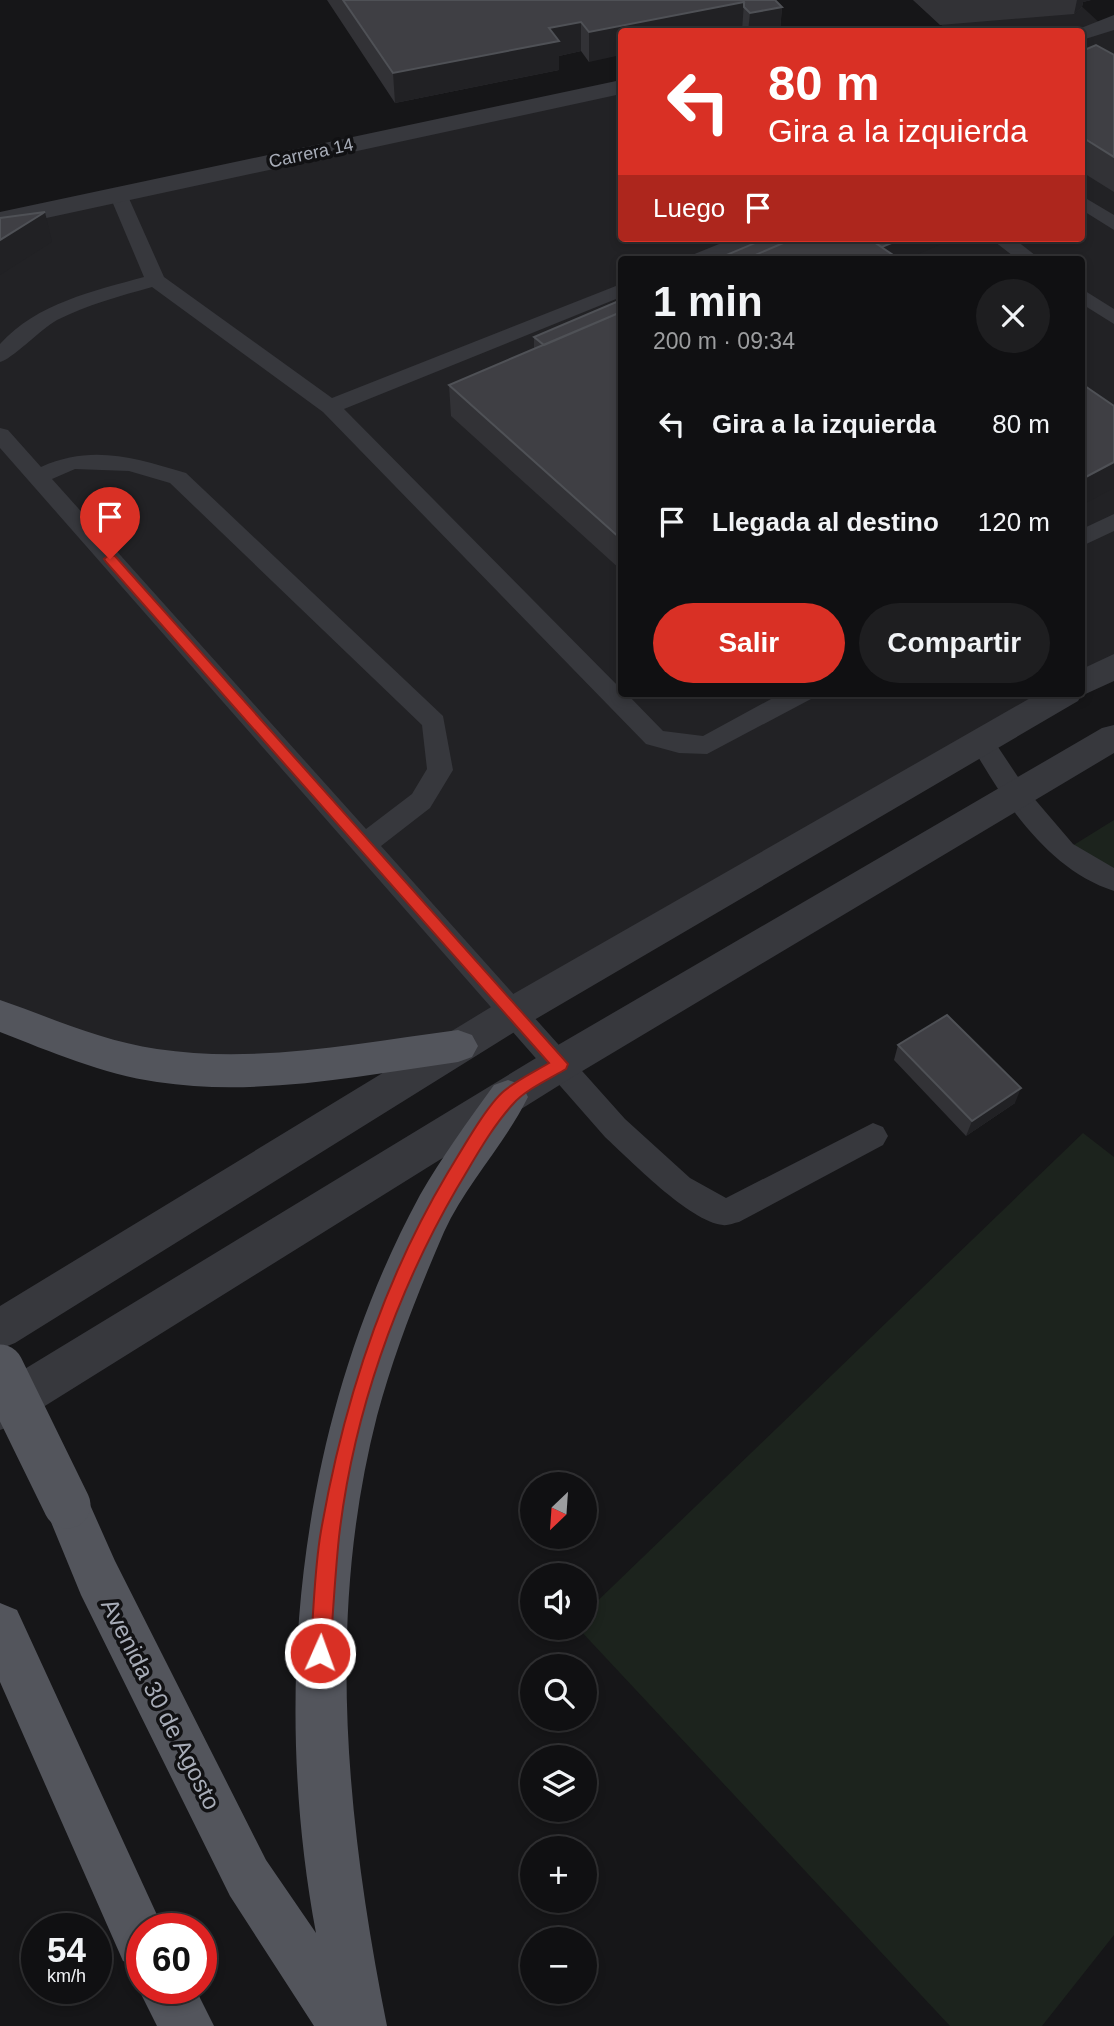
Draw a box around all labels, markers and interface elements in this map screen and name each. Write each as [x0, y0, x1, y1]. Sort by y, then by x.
icon: left [653, 56, 744, 147]
text: 80 m [768, 56, 880, 110]
text: Gira a la izquierda [768, 113, 1028, 149]
street label: Carrera 14 [267, 134, 355, 172]
icon: arrive [739, 189, 777, 227]
text: Luego [653, 193, 725, 223]
text: 1 min [653, 278, 763, 325]
button: close [976, 279, 1050, 353]
text: 200 m · 09:34 [653, 328, 795, 354]
icon: left [653, 405, 691, 443]
text: Gira a la izquierda [712, 409, 936, 439]
text: 80 m [992, 409, 1050, 439]
pin [80, 487, 140, 559]
icon: arrive [91, 498, 129, 536]
icon: arrive [653, 503, 691, 541]
text: Llegada al destino [712, 507, 939, 537]
text: 120 m [978, 507, 1050, 537]
button: Salir [653, 603, 845, 683]
button: Compartir [859, 603, 1050, 683]
north arrow [520, 1472, 597, 1549]
map controls [520, 1472, 597, 2004]
button: sound [520, 1563, 597, 1640]
street label: Avenida 30 de Agosto [96, 1594, 226, 1814]
position arrow [283, 1616, 357, 1690]
button: search [520, 1654, 597, 1731]
button: layers [520, 1745, 597, 1822]
button: + [520, 1836, 597, 1913]
speed limit sign: 60 [126, 1913, 217, 2004]
button: − [520, 1927, 597, 2004]
text: 54 [47, 1930, 86, 1969]
text: km/h [47, 1966, 86, 1986]

